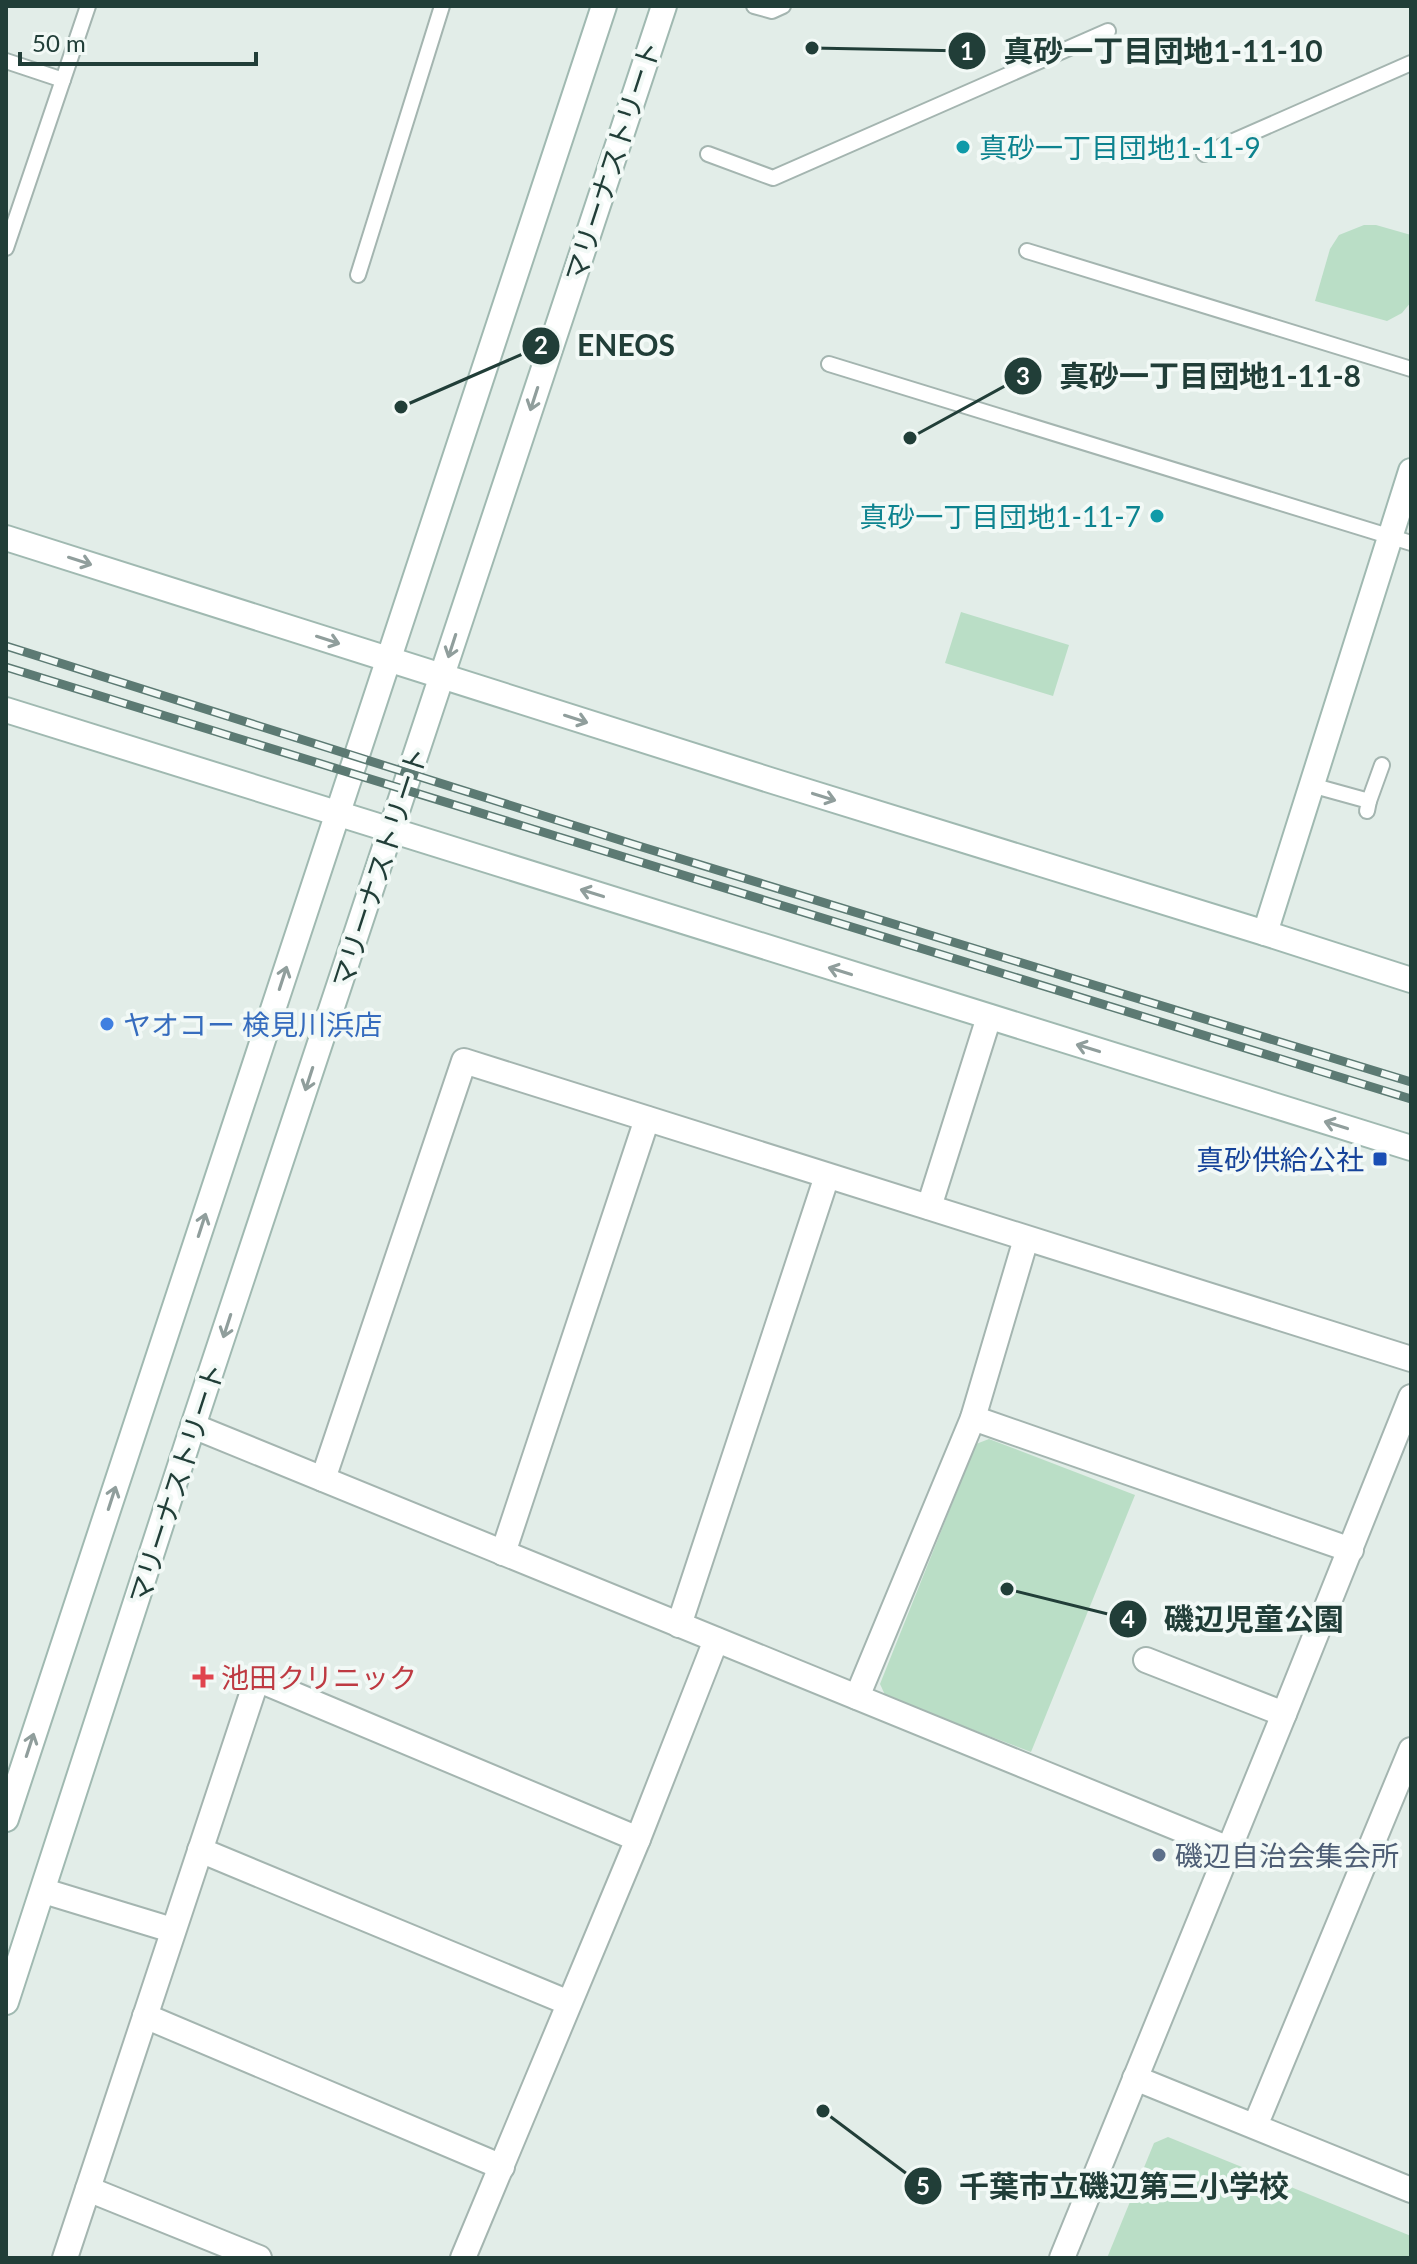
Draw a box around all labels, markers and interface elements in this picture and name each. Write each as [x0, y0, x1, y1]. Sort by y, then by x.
scale bar [20, 16, 256, 66]
callout: 真砂一丁目団地1-11-10 [947, 24, 1338, 78]
text: 50 m [32, 28, 86, 57]
text: 真砂一丁目団地1-11-10 [1003, 32, 1323, 68]
street label: マリーナストリート [557, 36, 667, 286]
text: 1 [960, 36, 974, 65]
place label: 真砂一丁目団地1-11-9 [979, 130, 1261, 164]
marker: 真砂一丁目団地1-11-9 [954, 138, 972, 156]
callout: ENEOS [521, 319, 691, 373]
text: ENEOS [577, 326, 675, 362]
text: 2 [534, 330, 548, 359]
callout: 真砂一丁目団地1-11-8 [1003, 349, 1377, 403]
text: 真砂一丁目団地1-11-8 [1059, 357, 1361, 393]
text: 3 [1016, 361, 1030, 390]
one-way arrow [525, 386, 540, 411]
place label: 真砂一丁目団地1-11-7 [859, 499, 1141, 533]
marker: 真砂一丁目団地1-11-7 [1148, 507, 1166, 525]
one-way arrow [68, 555, 93, 570]
one-way arrow [443, 633, 458, 658]
one-way arrow [315, 634, 340, 648]
one-way arrow [563, 713, 588, 727]
street label: マリーナストリート [324, 742, 434, 992]
one-way arrow [810, 790, 836, 805]
one-way arrow [579, 885, 605, 900]
one-way arrow [827, 963, 853, 978]
one-way arrow [277, 965, 292, 990]
place label: ヤオコー 検見川浜店 [123, 1007, 382, 1041]
marker: ヤオコー 検見川浜店 [98, 1015, 116, 1033]
one-way arrow [1076, 1040, 1101, 1054]
one-way arrow [301, 1066, 316, 1091]
one-way arrow [1324, 1117, 1350, 1132]
place label: 真砂供給公社 [1196, 1142, 1364, 1176]
marker: 真砂供給公社 [1371, 1150, 1389, 1168]
one-way arrow [195, 1212, 210, 1238]
one-way arrow [219, 1312, 234, 1338]
street label: マリーナストリート [121, 1358, 231, 1608]
one-way arrow [105, 1486, 120, 1511]
callout: 磯辺児童公園 [1108, 1592, 1360, 1646]
text: 磯辺児童公園 [1164, 1600, 1344, 1636]
text: 4 [1121, 1604, 1135, 1633]
place label: 池田クリニック [221, 1660, 417, 1694]
marker: 池田クリニック [192, 1666, 214, 1688]
one-way arrow [24, 1733, 39, 1758]
place label: 磯辺自治会集会所 [1175, 1838, 1399, 1872]
marker: 磯辺自治会集会所 [1150, 1846, 1168, 1864]
callout: 千葉市立磯辺第三小学校 [903, 2159, 1305, 2213]
text: 千葉市立磯辺第三小学校 [959, 2167, 1289, 2203]
text: 5 [916, 2171, 930, 2200]

